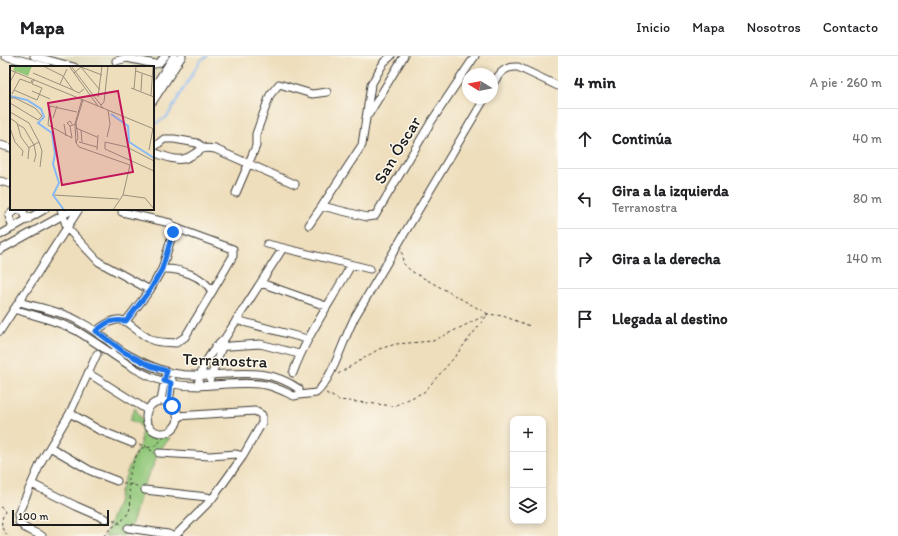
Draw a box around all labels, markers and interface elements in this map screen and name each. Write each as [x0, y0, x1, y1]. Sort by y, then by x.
text: Mapa [20, 16, 64, 39]
text: Inicio [636, 19, 670, 36]
text: Mapa [692, 19, 725, 36]
text: Nosotros [747, 19, 801, 36]
text: Contacto [823, 19, 878, 36]
inset map [10, 66, 154, 210]
north arrow [462, 68, 498, 104]
text: 4 min [574, 72, 616, 92]
text: A pie · 260 m [810, 75, 882, 90]
street label: San Óscar [369, 113, 425, 187]
icon: ahead [574, 128, 596, 150]
text: Continúa [612, 130, 672, 148]
text: 40 m [852, 131, 882, 146]
text: Gira a la izquierda [612, 182, 729, 200]
icon: left [574, 188, 596, 210]
text: 80 m [853, 191, 882, 206]
text: Terranostra [612, 200, 677, 215]
route end [164, 223, 182, 241]
icon: right [574, 248, 596, 270]
text: Gira a la derecha [612, 250, 721, 268]
text: 140 m [846, 251, 882, 266]
icon: arrive [574, 308, 596, 330]
text: Llegada al destino [612, 310, 728, 328]
street label: Terranostra [182, 349, 268, 371]
route start [163, 397, 181, 415]
map controls [510, 416, 546, 524]
button: + [510, 416, 546, 452]
button: − [510, 452, 546, 488]
button: layers [510, 488, 546, 524]
scale bar [12, 508, 109, 527]
text: 100 m [18, 510, 48, 523]

